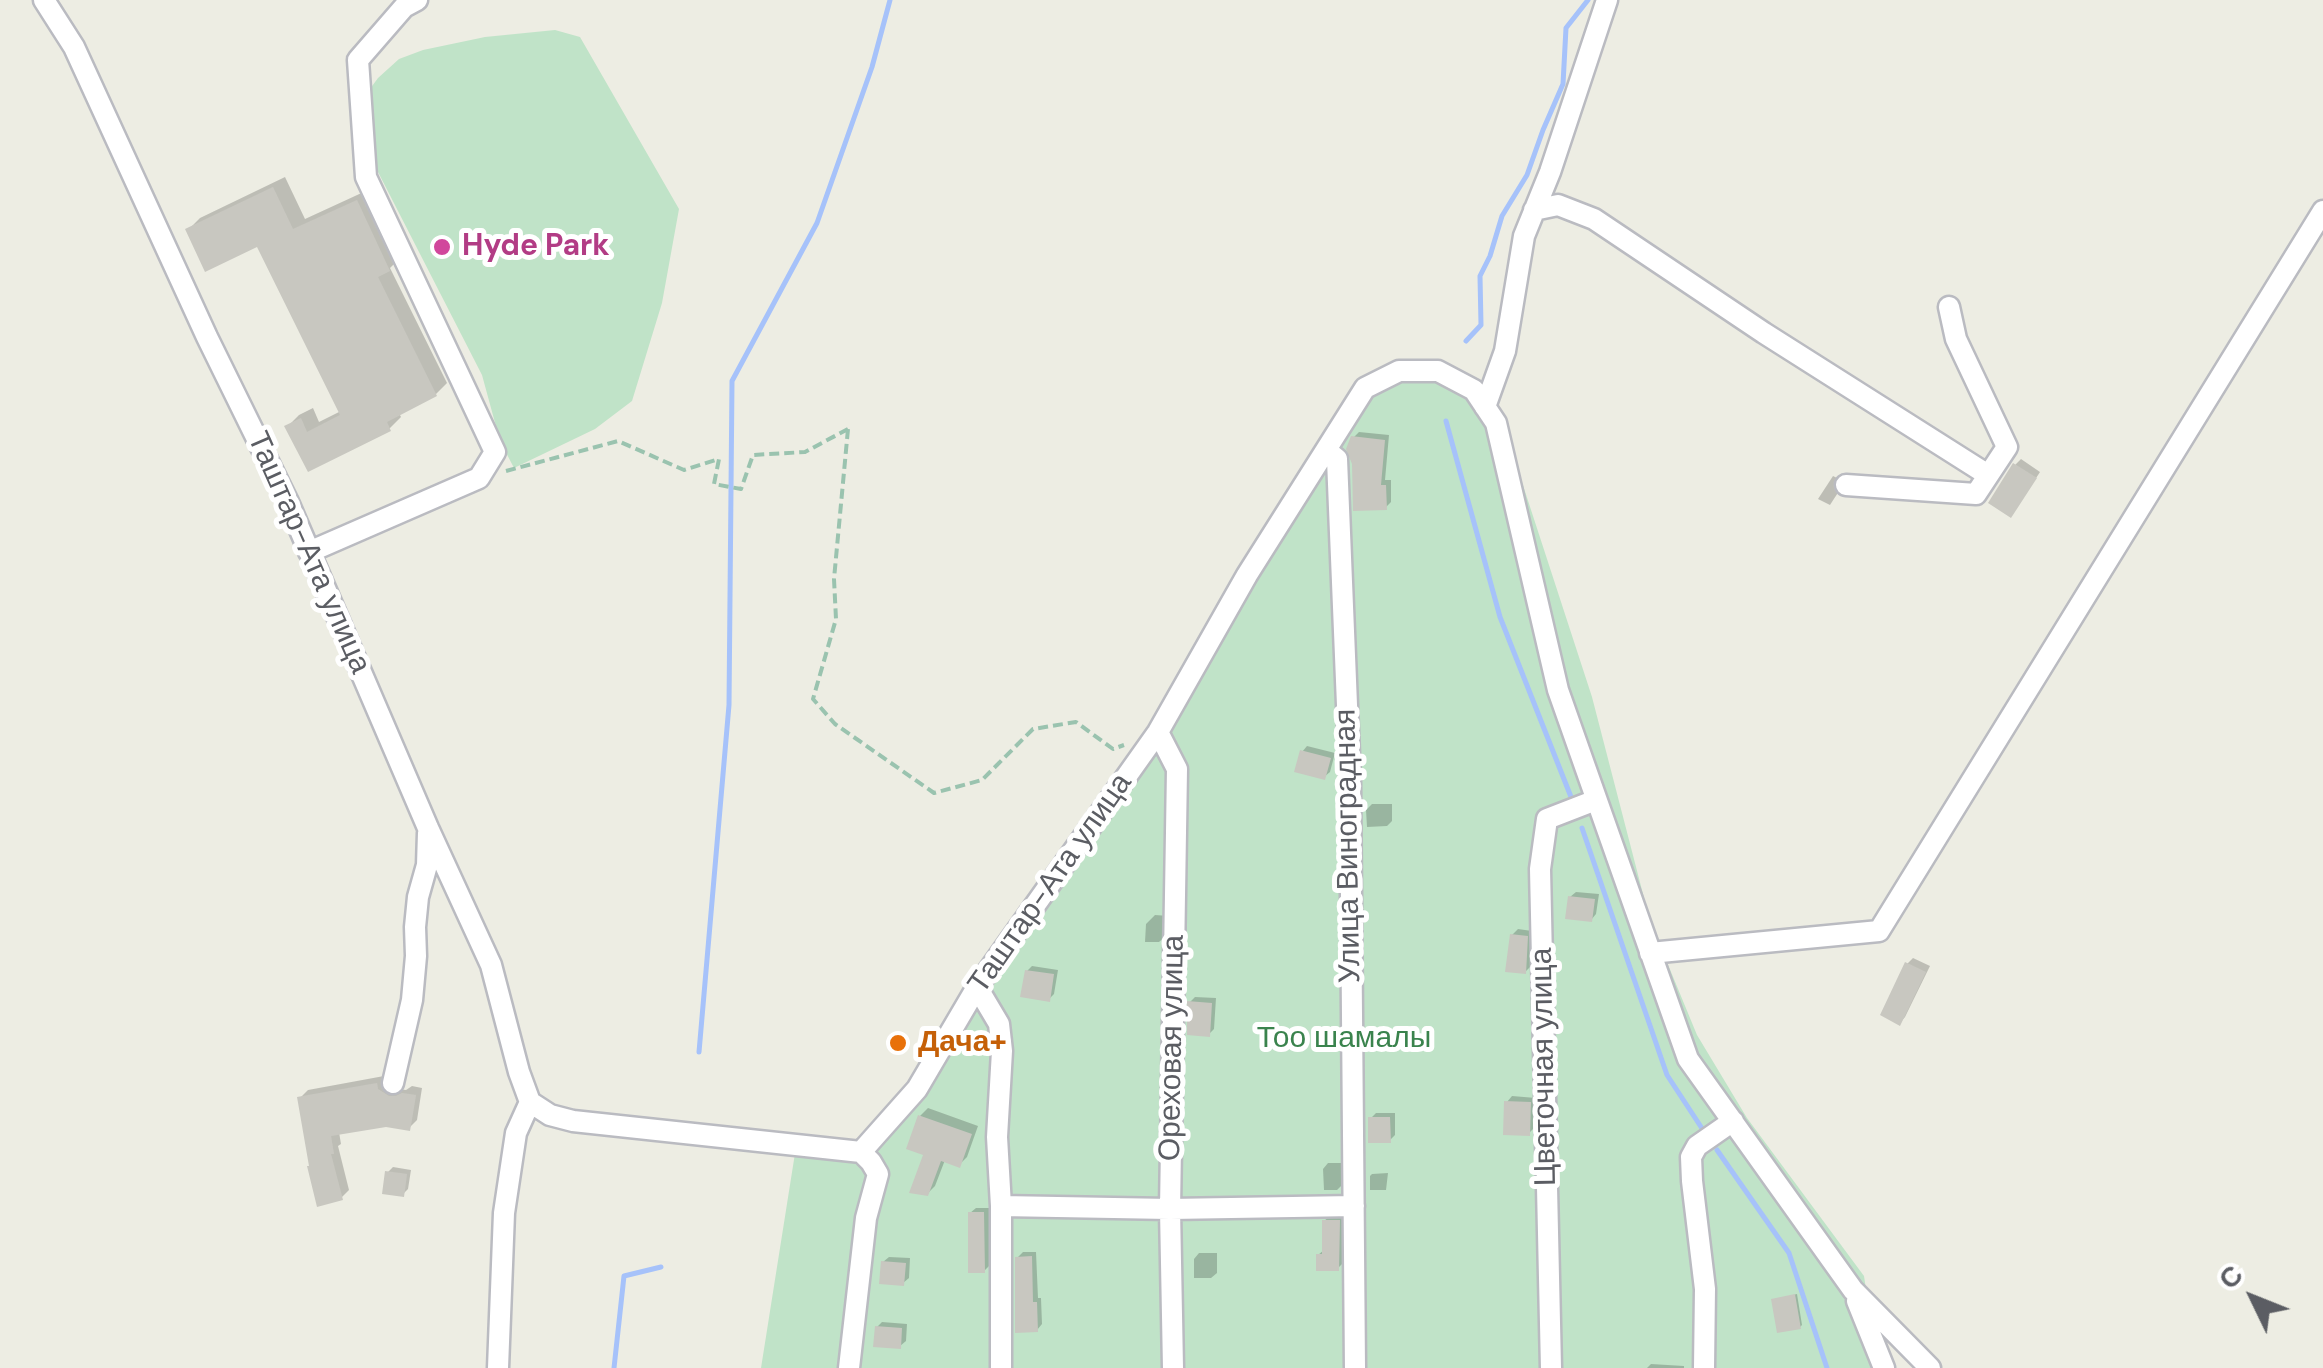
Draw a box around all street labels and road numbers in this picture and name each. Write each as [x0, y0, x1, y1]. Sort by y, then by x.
street label: Таштар-Ата улица [239, 427, 377, 679]
street label: Улица Виноградная [1329, 708, 1369, 984]
street label: Таштар-Ата улица [962, 767, 1140, 1001]
street label: Ореховая улица [1153, 935, 1193, 1161]
street label: Цветочная улица [1525, 947, 1565, 1187]

